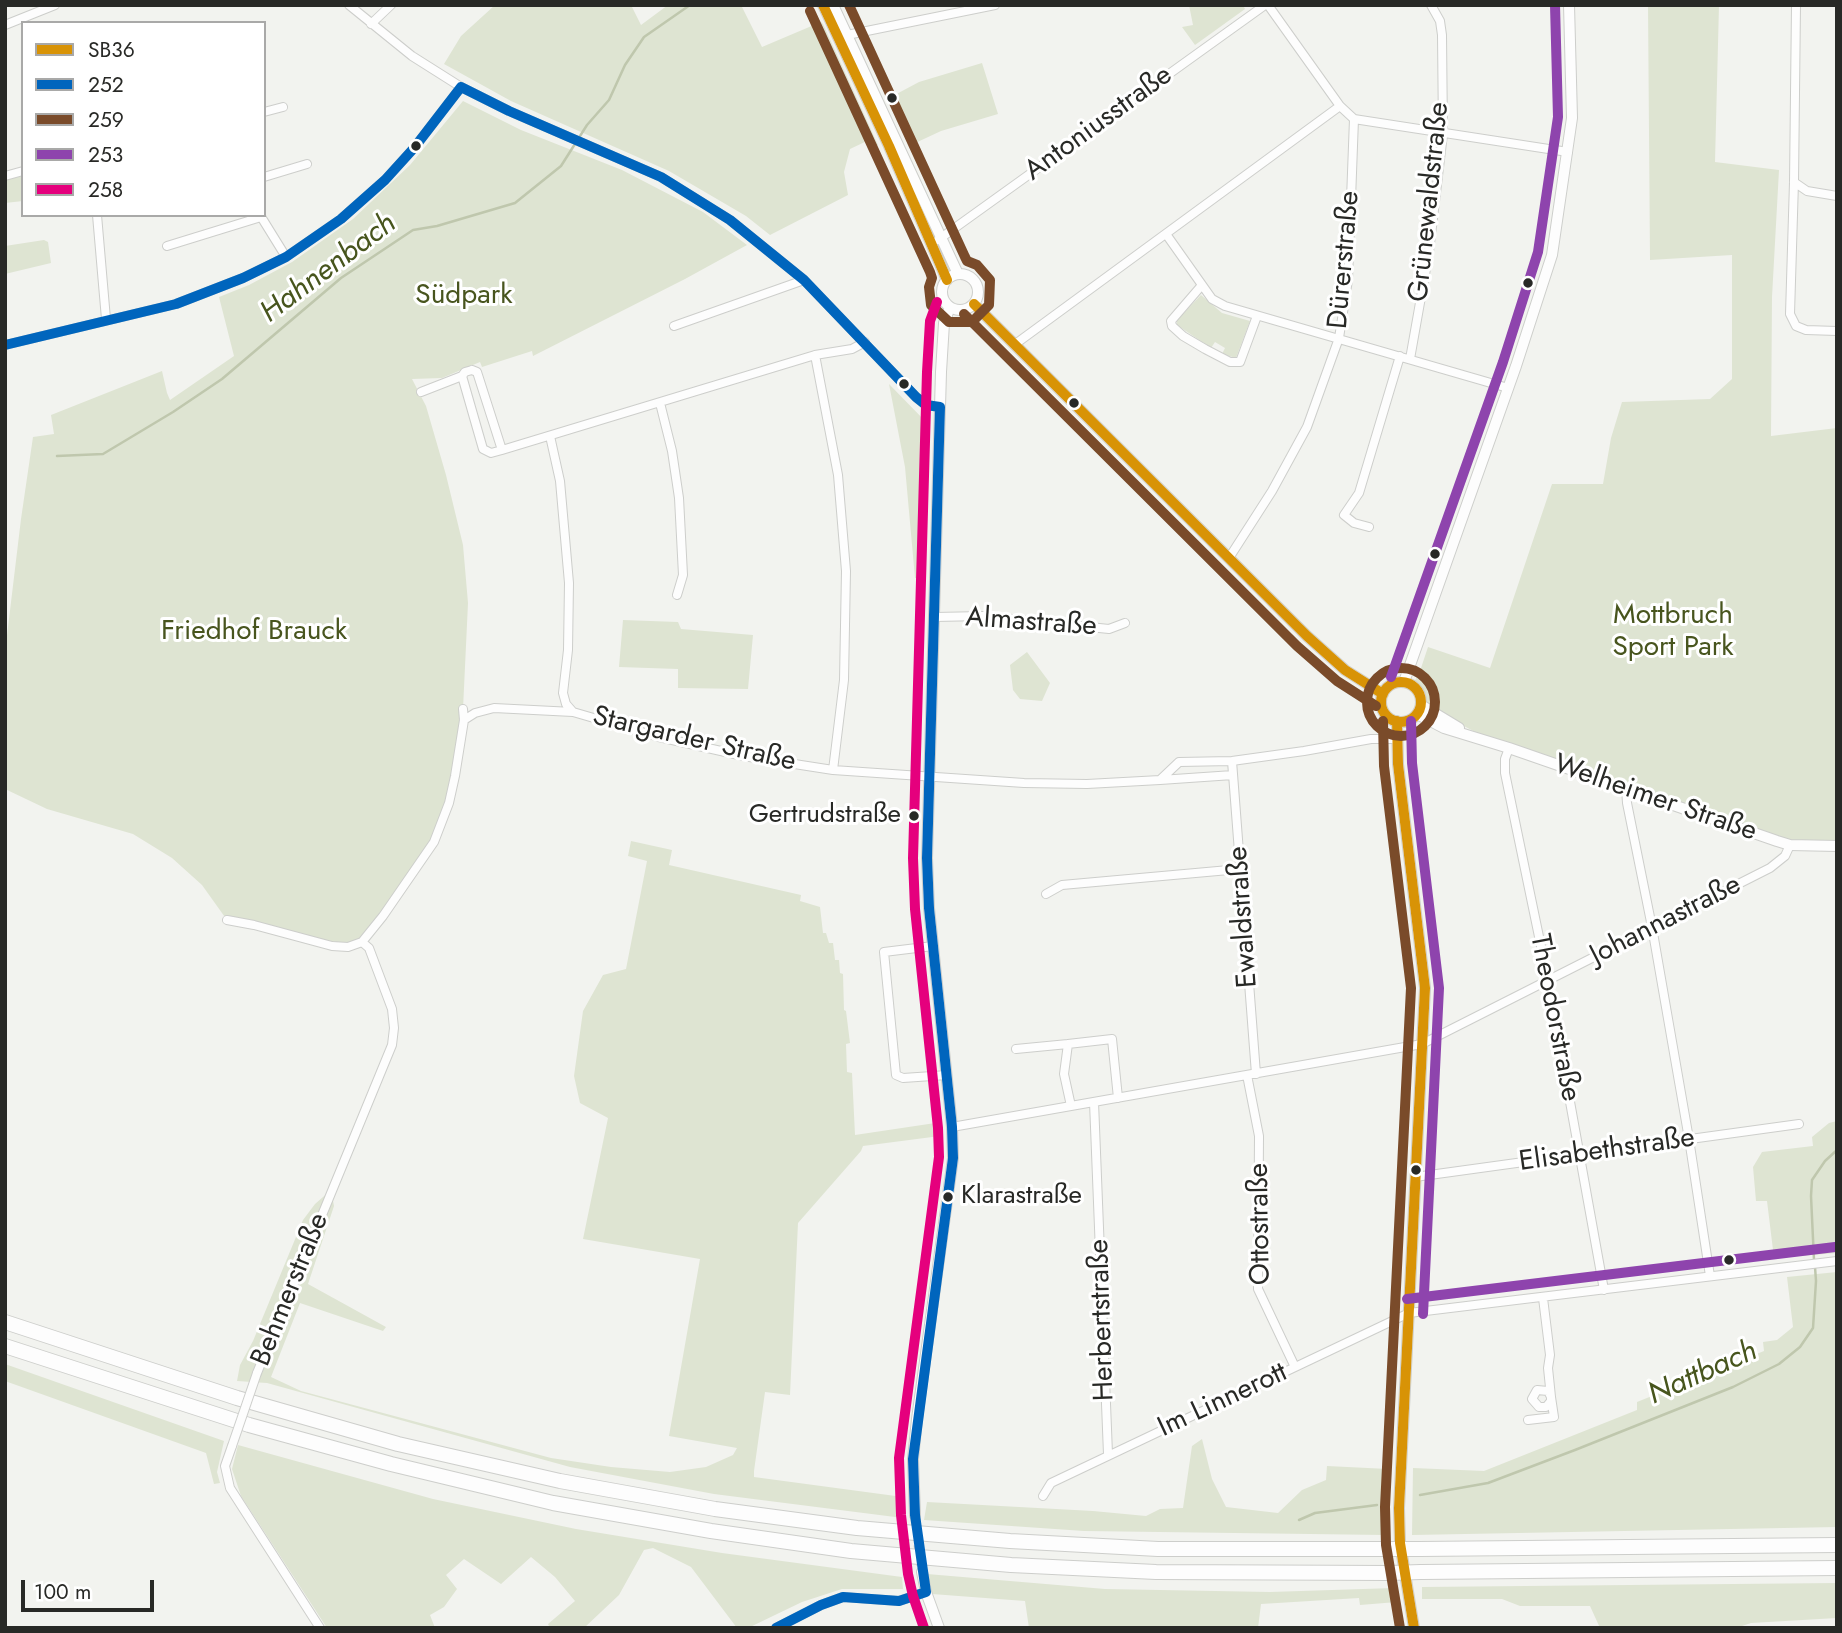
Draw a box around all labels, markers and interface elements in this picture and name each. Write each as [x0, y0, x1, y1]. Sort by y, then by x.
legend [21, 21, 266, 217]
text: SB36 [88, 35, 135, 65]
street label: Antoniusstraße [1019, 59, 1179, 189]
text: 252 [88, 70, 124, 100]
unlabelled marker [885, 91, 899, 105]
street label: Grünewaldstraße [1403, 100, 1457, 304]
text: 259 [88, 105, 124, 135]
unlabelled marker [409, 139, 423, 153]
text: 253 [88, 140, 123, 170]
text: 258 [88, 175, 123, 205]
street label: Dürerstraße [1322, 190, 1368, 330]
water label: Hahnenbach [254, 206, 404, 332]
unlabelled marker [1521, 276, 1535, 290]
park label: Südpark [415, 279, 513, 313]
unlabelled marker [897, 377, 911, 391]
unlabelled marker [1067, 396, 1081, 410]
unlabelled marker [1428, 547, 1442, 561]
park label: Mottbruch Sport Park [1612, 599, 1734, 665]
street label: Almastraße [964, 602, 1098, 644]
park label: Friedhof Brauck [161, 615, 347, 649]
street label: Stargarder Straße [589, 700, 799, 780]
street label: Welheimer Straße [1549, 749, 1761, 849]
place label: Gertrudstraße [749, 800, 901, 832]
marker: Gertrudstraße [907, 809, 921, 823]
street label: Ewaldstraße [1222, 845, 1266, 989]
street label: Johannastraße [1585, 869, 1747, 973]
street label: Theodorstraße [1521, 932, 1587, 1104]
street label: Elisabethstraße [1517, 1122, 1697, 1180]
street label: Ottostraße [1243, 1163, 1279, 1285]
unlabelled marker [1409, 1163, 1423, 1177]
place label: Klarastraße [961, 1181, 1082, 1213]
marker: Klarastraße [941, 1190, 955, 1204]
street label: Behmerstraße [245, 1209, 337, 1371]
street label: Herbertstraße [1083, 1238, 1123, 1402]
unlabelled marker [1722, 1253, 1736, 1267]
water label: Nattbach [1643, 1334, 1763, 1414]
street label: Im Linnerott [1153, 1356, 1293, 1446]
scale bar [24, 1566, 158, 1610]
text: 100 m [34, 1577, 91, 1607]

